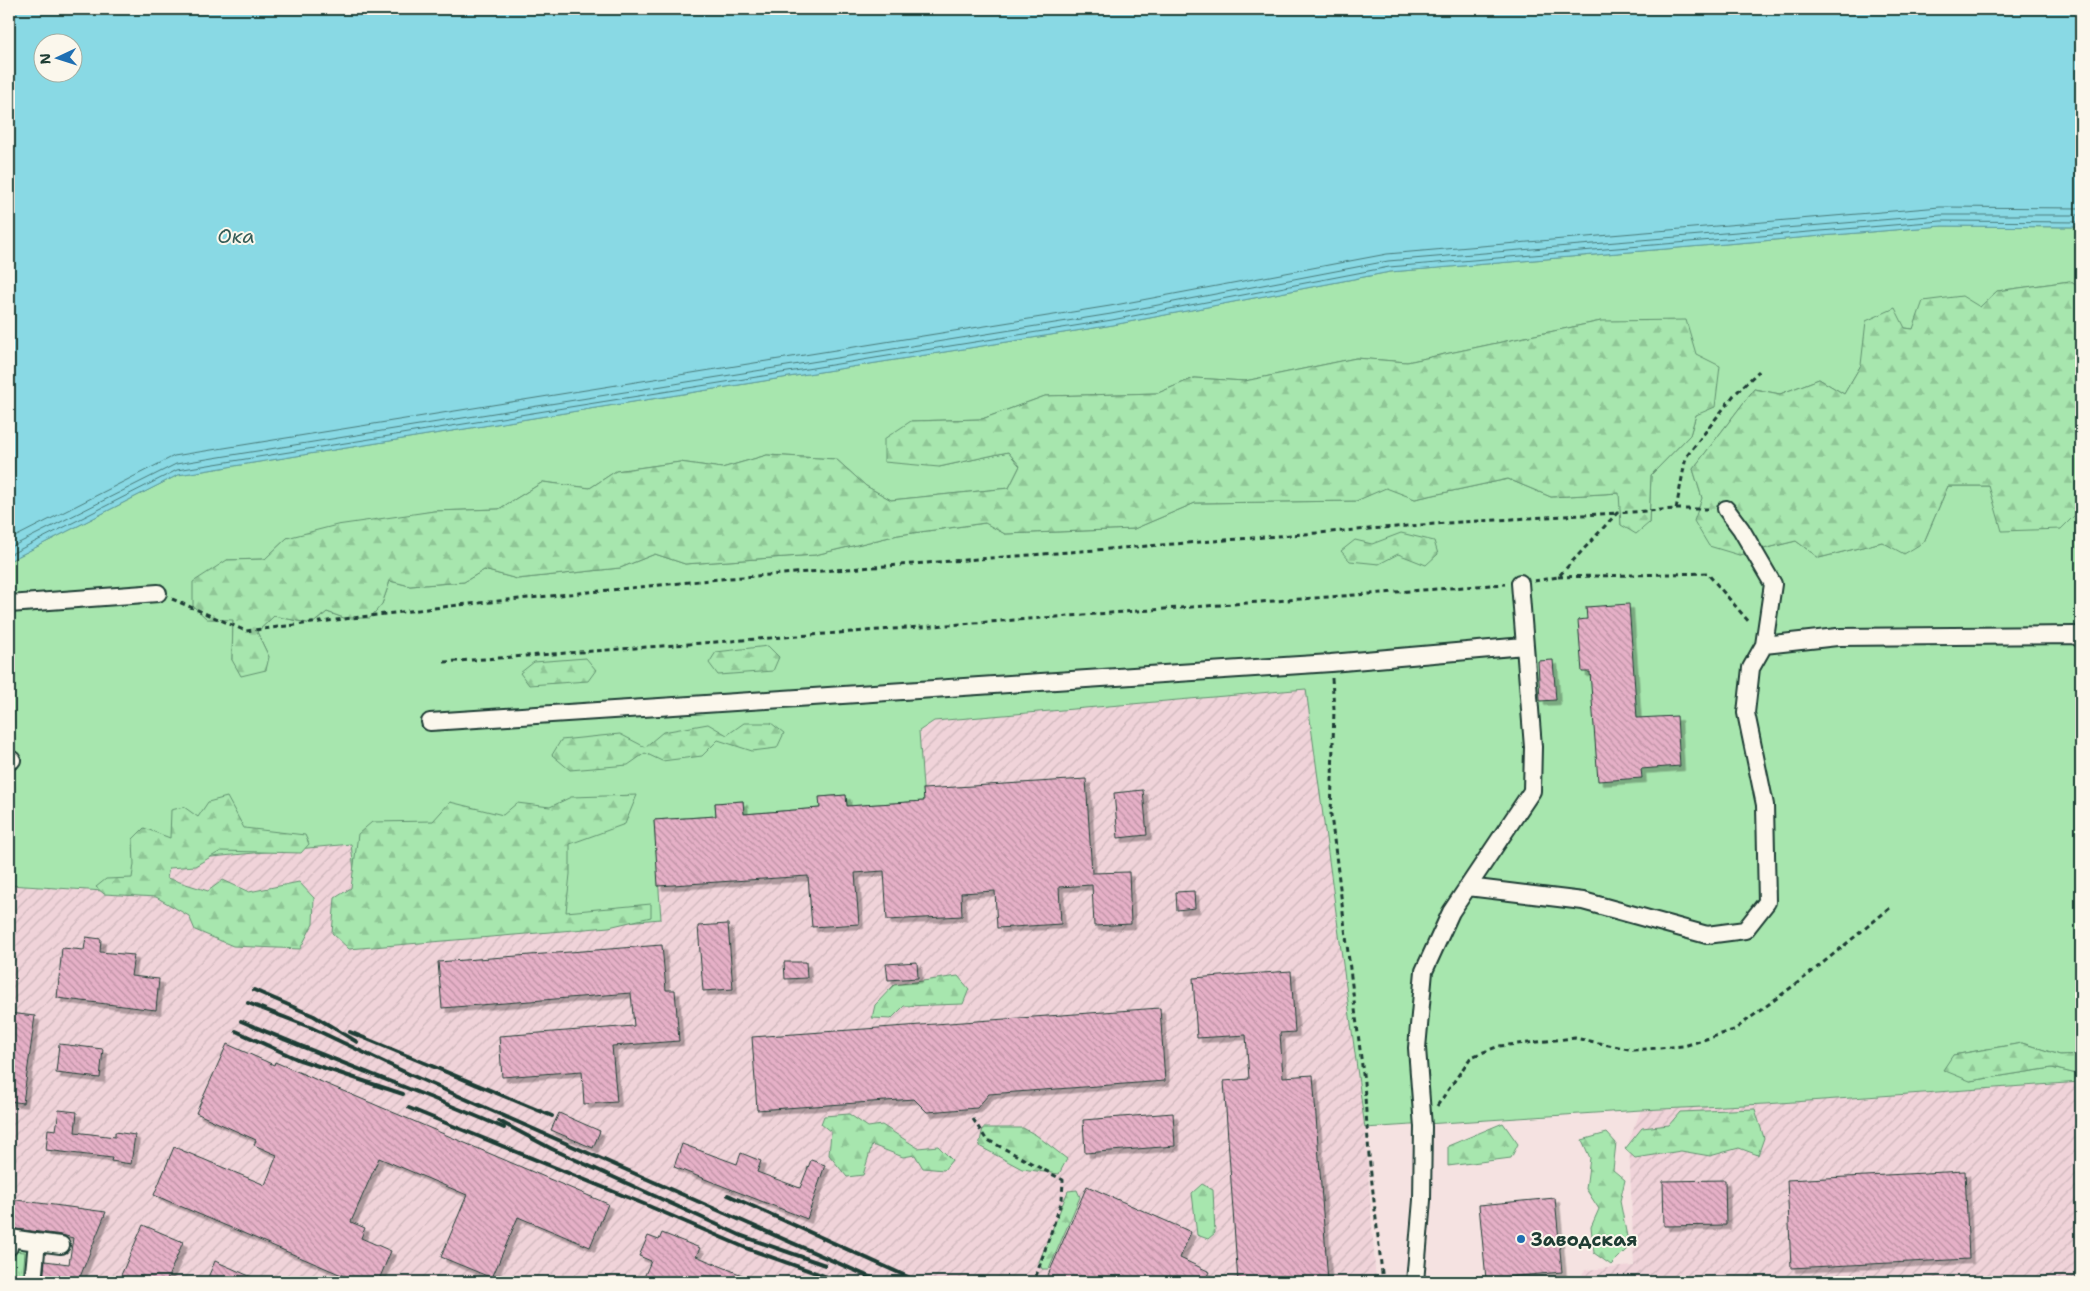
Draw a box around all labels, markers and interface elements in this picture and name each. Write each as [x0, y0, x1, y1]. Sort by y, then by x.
north arrow [32, 32, 82, 82]
text: N [36, 53, 54, 65]
water label: Ока [217, 223, 255, 249]
place label: Заводская [1531, 1227, 1637, 1252]
marker: Заводская [1515, 1233, 1527, 1245]

